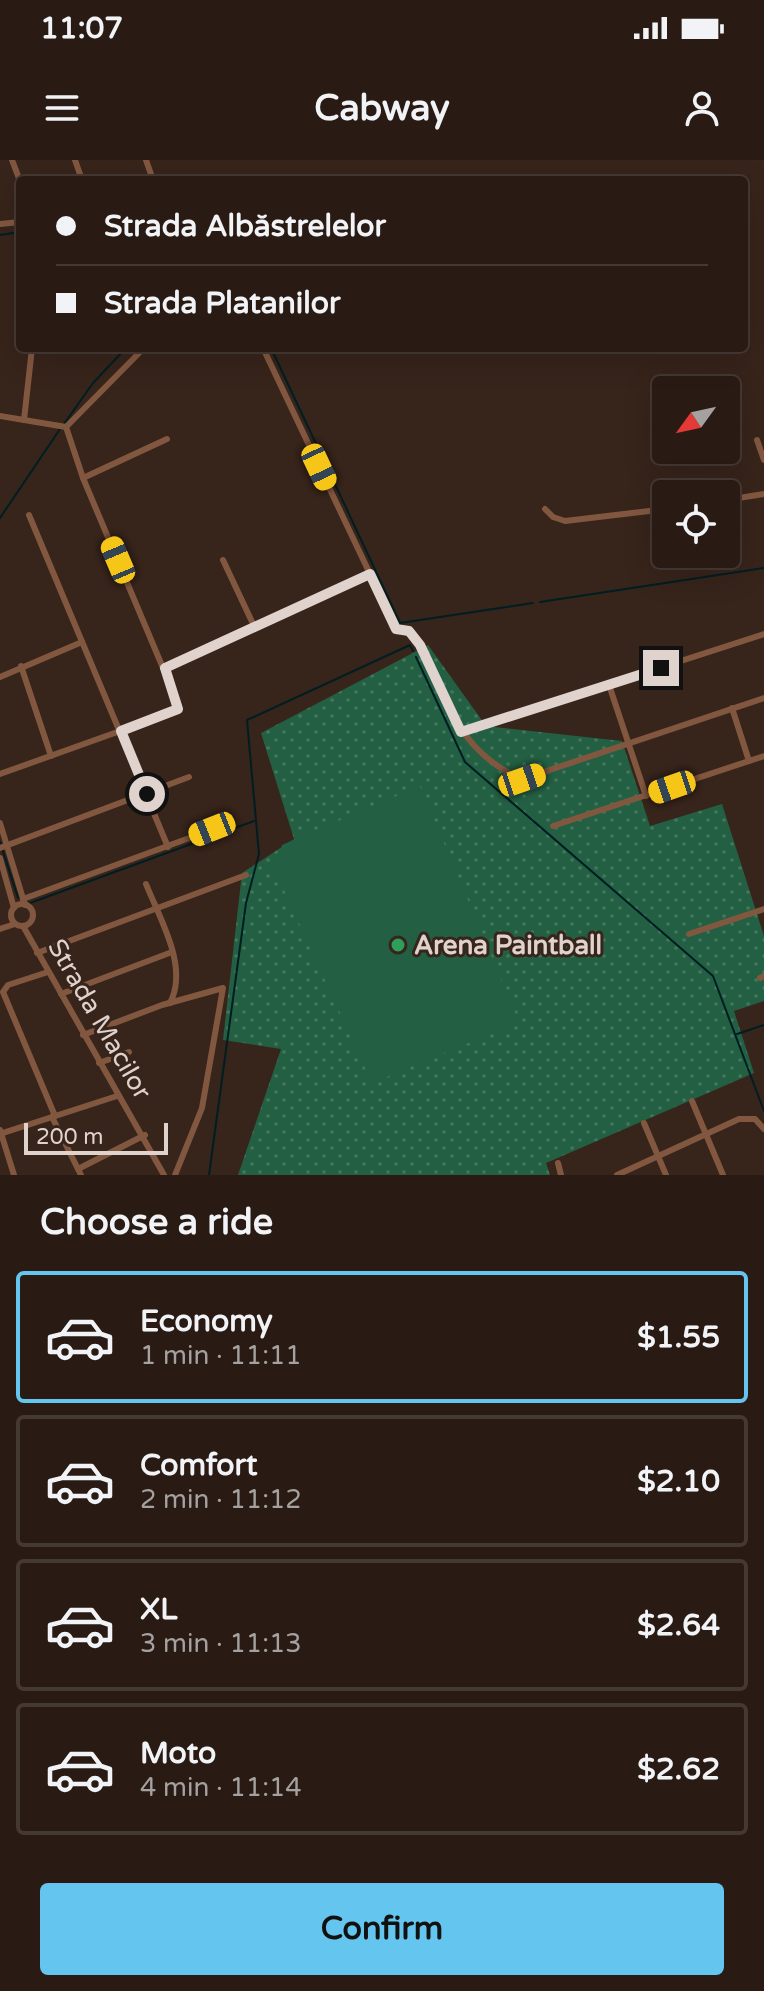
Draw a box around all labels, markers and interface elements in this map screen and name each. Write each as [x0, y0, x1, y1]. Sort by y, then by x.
text: 11:07 [40, 10, 123, 47]
icon: menu [40, 86, 84, 130]
icon: person [680, 86, 724, 130]
text: Cabway [314, 87, 450, 130]
text: Strada Albăstrelelor [104, 208, 386, 245]
text: Strada Platanilor [104, 285, 340, 322]
north arrow [652, 376, 740, 464]
map controls [652, 376, 740, 568]
car [298, 440, 340, 494]
button: locate [652, 480, 740, 568]
car [98, 533, 138, 587]
route end [643, 650, 679, 686]
car [495, 761, 549, 799]
car [645, 768, 699, 806]
route start [129, 776, 165, 812]
car [185, 809, 239, 849]
place label: Arena Paintball [414, 930, 602, 961]
street label: Strada Macilor [41, 934, 158, 1105]
marker: Arena Paintball [389, 936, 407, 954]
scale bar [24, 1119, 168, 1155]
text: 200 m [36, 1124, 103, 1150]
text: Choose a ride [40, 1201, 273, 1244]
icon: car [44, 1301, 116, 1373]
text: Economy [140, 1303, 273, 1340]
text: $1.55 [637, 1319, 720, 1356]
text: 1 min · 11:11 [140, 1340, 302, 1371]
icon: car [44, 1445, 116, 1517]
text: Comfort [140, 1447, 258, 1484]
text: $2.10 [637, 1463, 720, 1500]
text: 2 min · 11:12 [140, 1484, 302, 1515]
icon: car [44, 1589, 116, 1661]
text: XL [140, 1591, 177, 1628]
text: $2.64 [637, 1607, 720, 1644]
text: 3 min · 11:13 [140, 1628, 302, 1659]
icon: car [44, 1733, 116, 1805]
text: Moto [140, 1735, 216, 1772]
text: $2.62 [637, 1751, 720, 1788]
text: 4 min · 11:14 [140, 1772, 302, 1803]
button: Confirm [40, 1883, 724, 1975]

